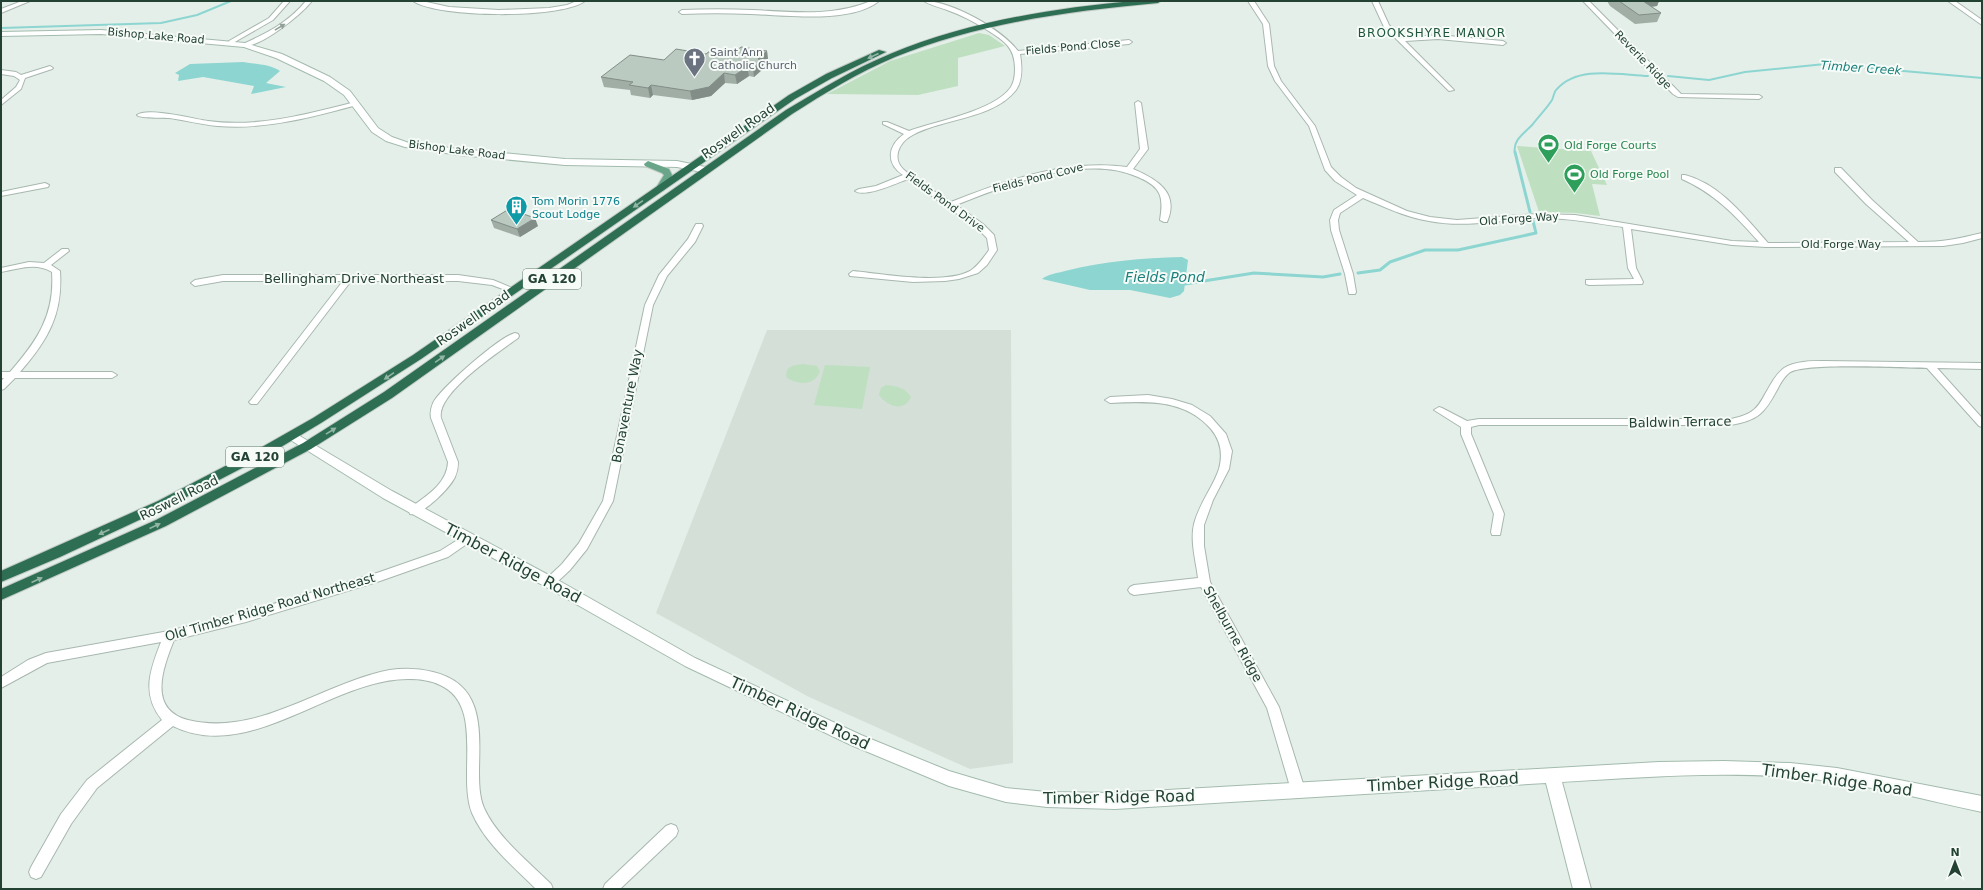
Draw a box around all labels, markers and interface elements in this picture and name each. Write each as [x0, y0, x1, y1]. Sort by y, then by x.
one-way arrow [275, 23, 285, 31]
street label: Bishop Lake Road [107, 25, 205, 47]
district label: BROOKSHYRE MANOR [1358, 26, 1506, 40]
street label: Reverie Ridge [1612, 28, 1674, 92]
street label: Fields Pond Close [1025, 36, 1121, 58]
church icon: Saint Ann Catholic Church [682, 45, 708, 78]
place label: Saint Ann Catholic Church [710, 46, 797, 72]
one-way arrow [866, 53, 878, 59]
water label: Timber Creek [1820, 58, 1903, 78]
street label: Roswell Road [699, 100, 777, 162]
sports icon: Old Forge Courts [1536, 132, 1562, 165]
street label: Bishop Lake Road [408, 138, 506, 162]
place label: Old Forge Courts [1564, 139, 1657, 152]
street label: Fields Pond Cove [991, 160, 1085, 196]
sports icon: Old Forge Pool [1561, 161, 1587, 194]
place label: Old Forge Pool [1590, 168, 1669, 181]
street label: Fields Pond Drive [903, 169, 987, 235]
building icon: Tom Morin 1776 Scout Lodge [503, 194, 529, 227]
place label: Tom Morin 1776 Scout Lodge [531, 195, 620, 221]
one-way arrow [633, 200, 643, 208]
street label: Old Forge Way [1479, 210, 1560, 228]
street label: Old Forge Way [1801, 238, 1881, 251]
road number: GA 120 [523, 269, 581, 289]
water label: Fields Pond [1125, 269, 1205, 285]
street label: Bellingham Drive Northeast [264, 271, 444, 286]
street label: Roswell Road [434, 287, 512, 349]
street label: Bonaventure Way [609, 348, 645, 464]
one-way arrow [434, 355, 445, 363]
one-way arrow [384, 372, 395, 379]
street label: Baldwin Terrace [1629, 414, 1731, 430]
one-way arrow [326, 427, 336, 435]
road number: GA 120 [226, 447, 284, 467]
street label: Roswell Road [137, 472, 221, 524]
street label: Timber Ridge Road [441, 518, 585, 607]
one-way arrow [149, 523, 161, 529]
one-way arrow [98, 529, 110, 535]
street label: Old Timber Ridge Road Northeast [163, 570, 377, 644]
one-way arrow [31, 576, 43, 582]
street label: Shelburne Ridge [1200, 583, 1266, 685]
street label: Timber Ridge Road [726, 672, 873, 754]
street label: Timber Ridge Road [1759, 760, 1914, 800]
street label: Timber Ridge Road [1366, 769, 1519, 796]
street label: Timber Ridge Road [1042, 786, 1195, 808]
north arrow [1935, 842, 1975, 882]
text: N [1950, 846, 1960, 859]

